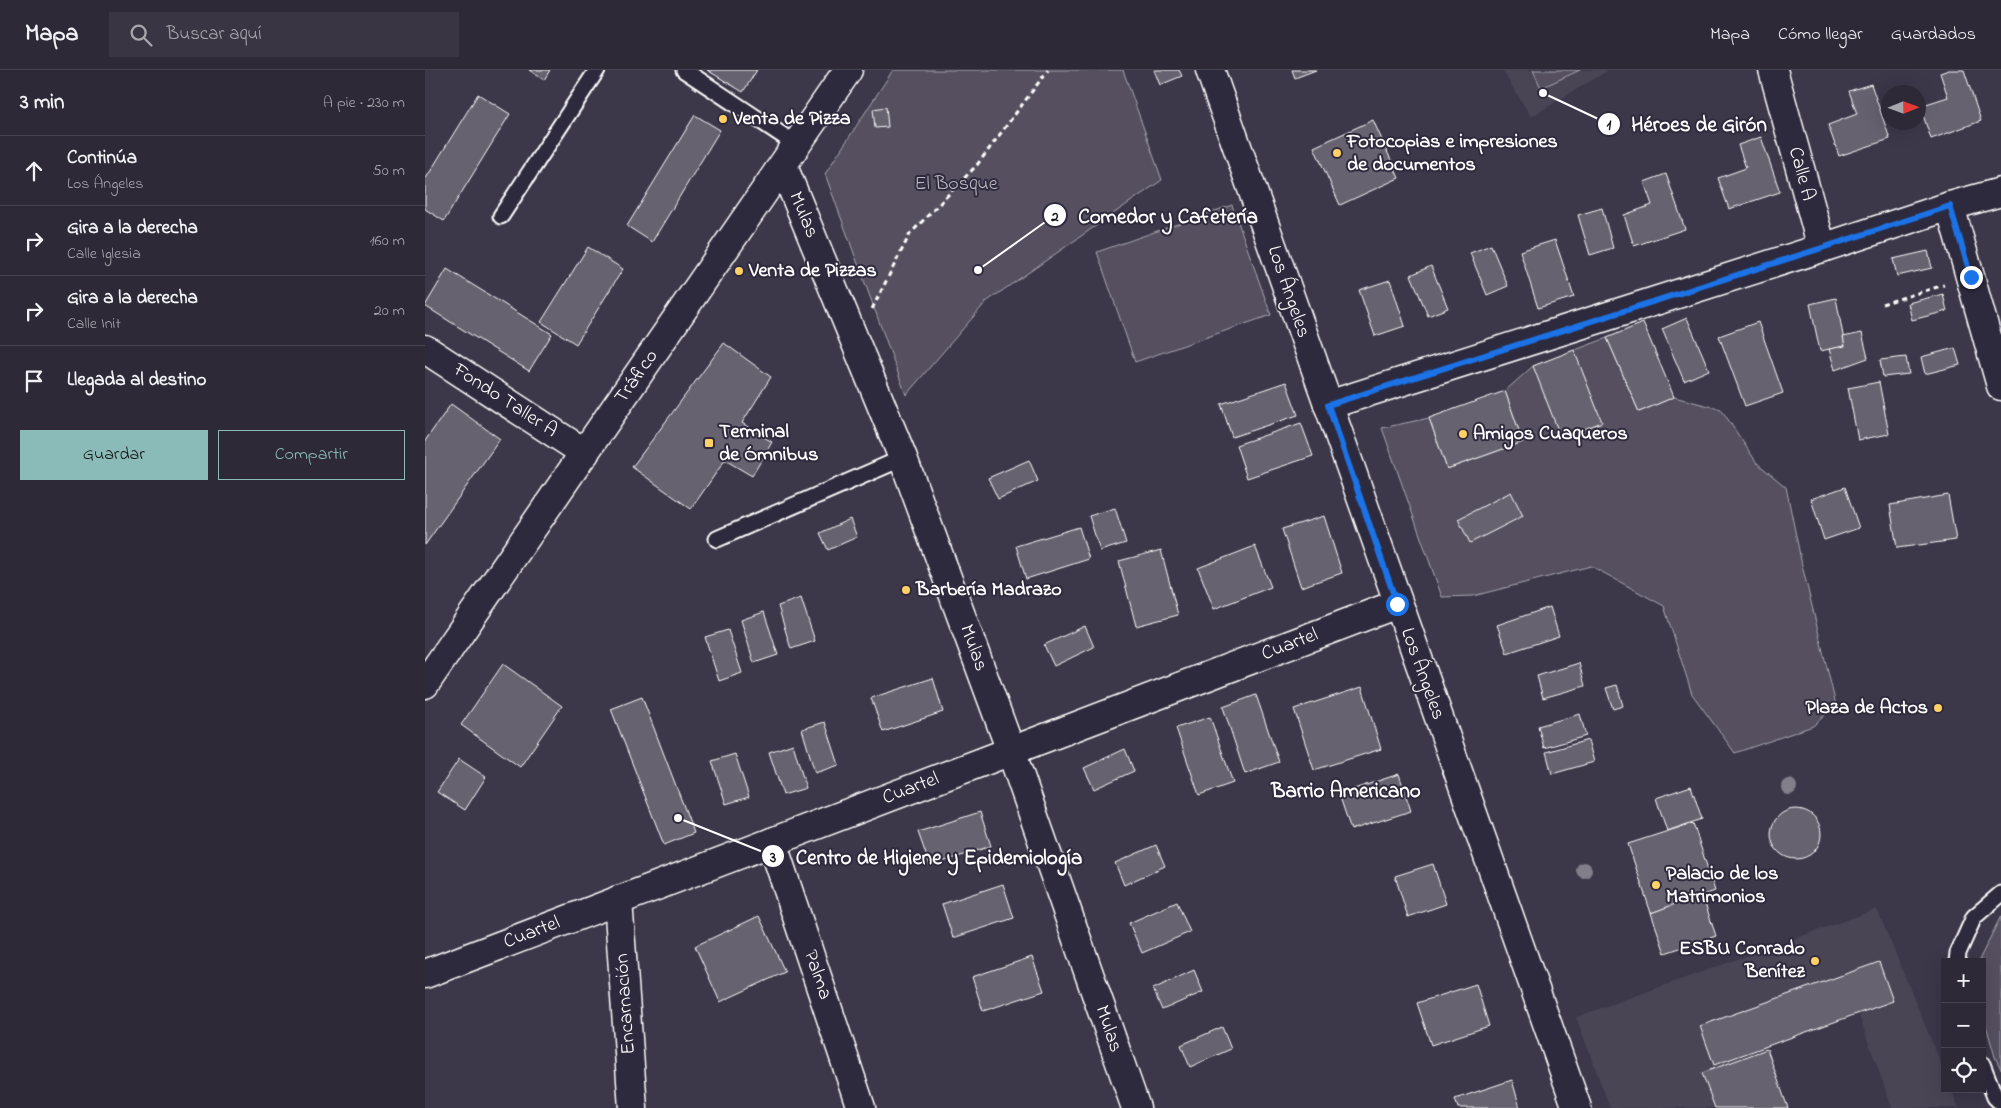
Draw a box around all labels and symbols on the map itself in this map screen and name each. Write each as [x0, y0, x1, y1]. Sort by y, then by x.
north arrow [1881, 85, 1926, 130]
place label: Venta de Pizza [732, 105, 851, 134]
callout: Héroes de Girón [1596, 106, 1777, 142]
text: Héroes de Girón [1631, 111, 1767, 141]
marker: Venta de Pizza [717, 113, 729, 125]
text: 1 [1607, 114, 1612, 136]
place label: Fotocopias e impresiones de documentos [1346, 128, 1558, 180]
street label: Calle A [1780, 144, 1822, 204]
marker: Fotocopias e impresiones de documentos [1331, 147, 1343, 159]
park label: El Bosque [914, 170, 998, 199]
street label: Mulas [780, 187, 826, 243]
callout: Comedor y Cafetería [1043, 197, 1267, 233]
text: Comedor y Cafetería [1078, 203, 1258, 235]
text: 2 [1050, 206, 1059, 228]
street label: Los Ángeles [1258, 242, 1317, 342]
place label: Venta de Pizzas [748, 257, 877, 286]
marker: Venta de Pizzas [733, 265, 745, 277]
route end [1960, 266, 1983, 289]
street label: Tráfico [608, 344, 666, 410]
street label: Fondo Taller A [446, 356, 563, 446]
place label: Terminal de Ómnibus [719, 418, 818, 470]
place label: Amigos Cuaqueros [1473, 420, 1628, 450]
marker: Amigos Cuaqueros [1457, 428, 1469, 440]
marker: Terminal de Ómnibus [703, 437, 715, 449]
place label: Barbería Madrazo [915, 576, 1062, 605]
marker: Barbería Madrazo [900, 584, 912, 596]
route start [1386, 593, 1409, 616]
street label: Mulas [951, 621, 995, 675]
street label: Cuartel [1258, 621, 1322, 669]
street label: Los Ángeles [1391, 624, 1452, 724]
place label: Plaza de Actos [1806, 694, 1928, 723]
marker: Plaza de Actos [1932, 702, 1944, 714]
street label: Cuartel [879, 765, 943, 813]
district label: Barrio Americano [1270, 777, 1421, 807]
callout: Centro de Higiene y Epidemiología [761, 838, 1092, 874]
text: Centro de Higiene y Epidemiología [796, 844, 1082, 876]
text: 3 [769, 847, 776, 869]
place label: Palacio de los Matrimonios [1666, 860, 1778, 912]
marker: Palacio de los Matrimonios [1650, 879, 1662, 891]
street label: Cuartel [500, 909, 564, 957]
place label: ESBU Conrado Benítez [1679, 935, 1806, 987]
street label: Palma [795, 946, 839, 1004]
street label: Encarnación [608, 952, 644, 1056]
marker: ESBU Conrado Benítez [1809, 955, 1821, 967]
street label: Mulas [1086, 1002, 1130, 1056]

